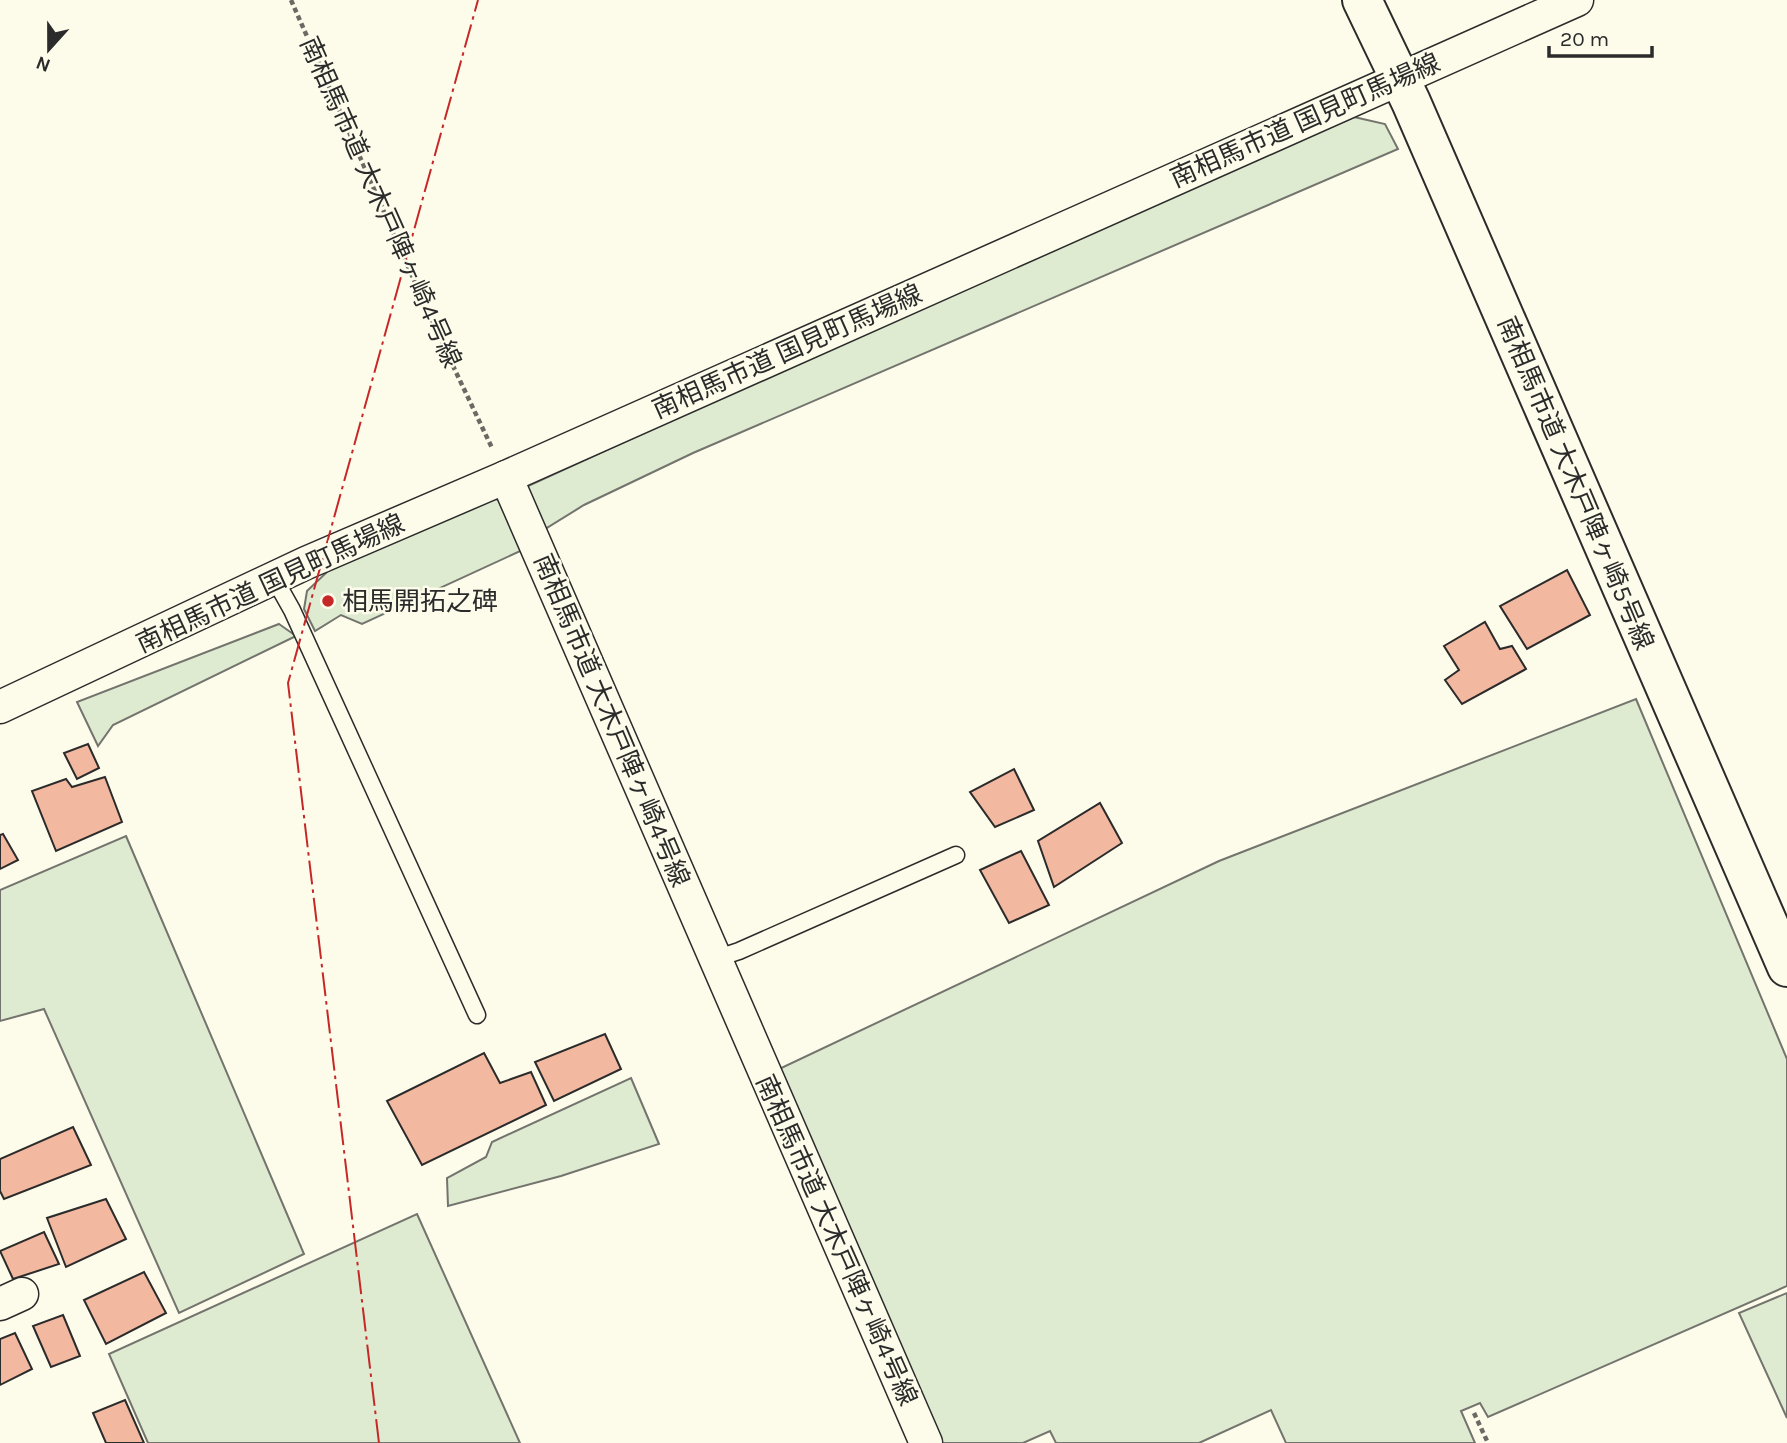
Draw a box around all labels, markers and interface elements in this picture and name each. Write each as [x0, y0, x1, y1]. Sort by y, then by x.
north arrow [14, 14, 84, 84]
scale bar [1549, 14, 1652, 58]
text: 20 m [1560, 27, 1609, 51]
street label: 南相馬市道 大木戸陣ヶ崎4号線 [293, 32, 468, 372]
street label: 南相馬市道 国見町馬場線 [1165, 47, 1445, 194]
text: N [33, 51, 54, 77]
street label: 南相馬市道 国見町馬場線 [647, 278, 927, 425]
street label: 南相馬市道 大木戸陣ヶ崎5号線 [1491, 312, 1660, 654]
street label: 南相馬市道 国見町馬場線 [131, 508, 409, 659]
street label: 南相馬市道 大木戸陣ヶ崎4号線 [527, 549, 696, 891]
place label: 相馬開拓之碑 [342, 586, 498, 617]
marker: 相馬開拓之碑 [320, 593, 336, 609]
street label: 南相馬市道 大木戸陣ヶ崎4号線 [749, 1070, 924, 1410]

